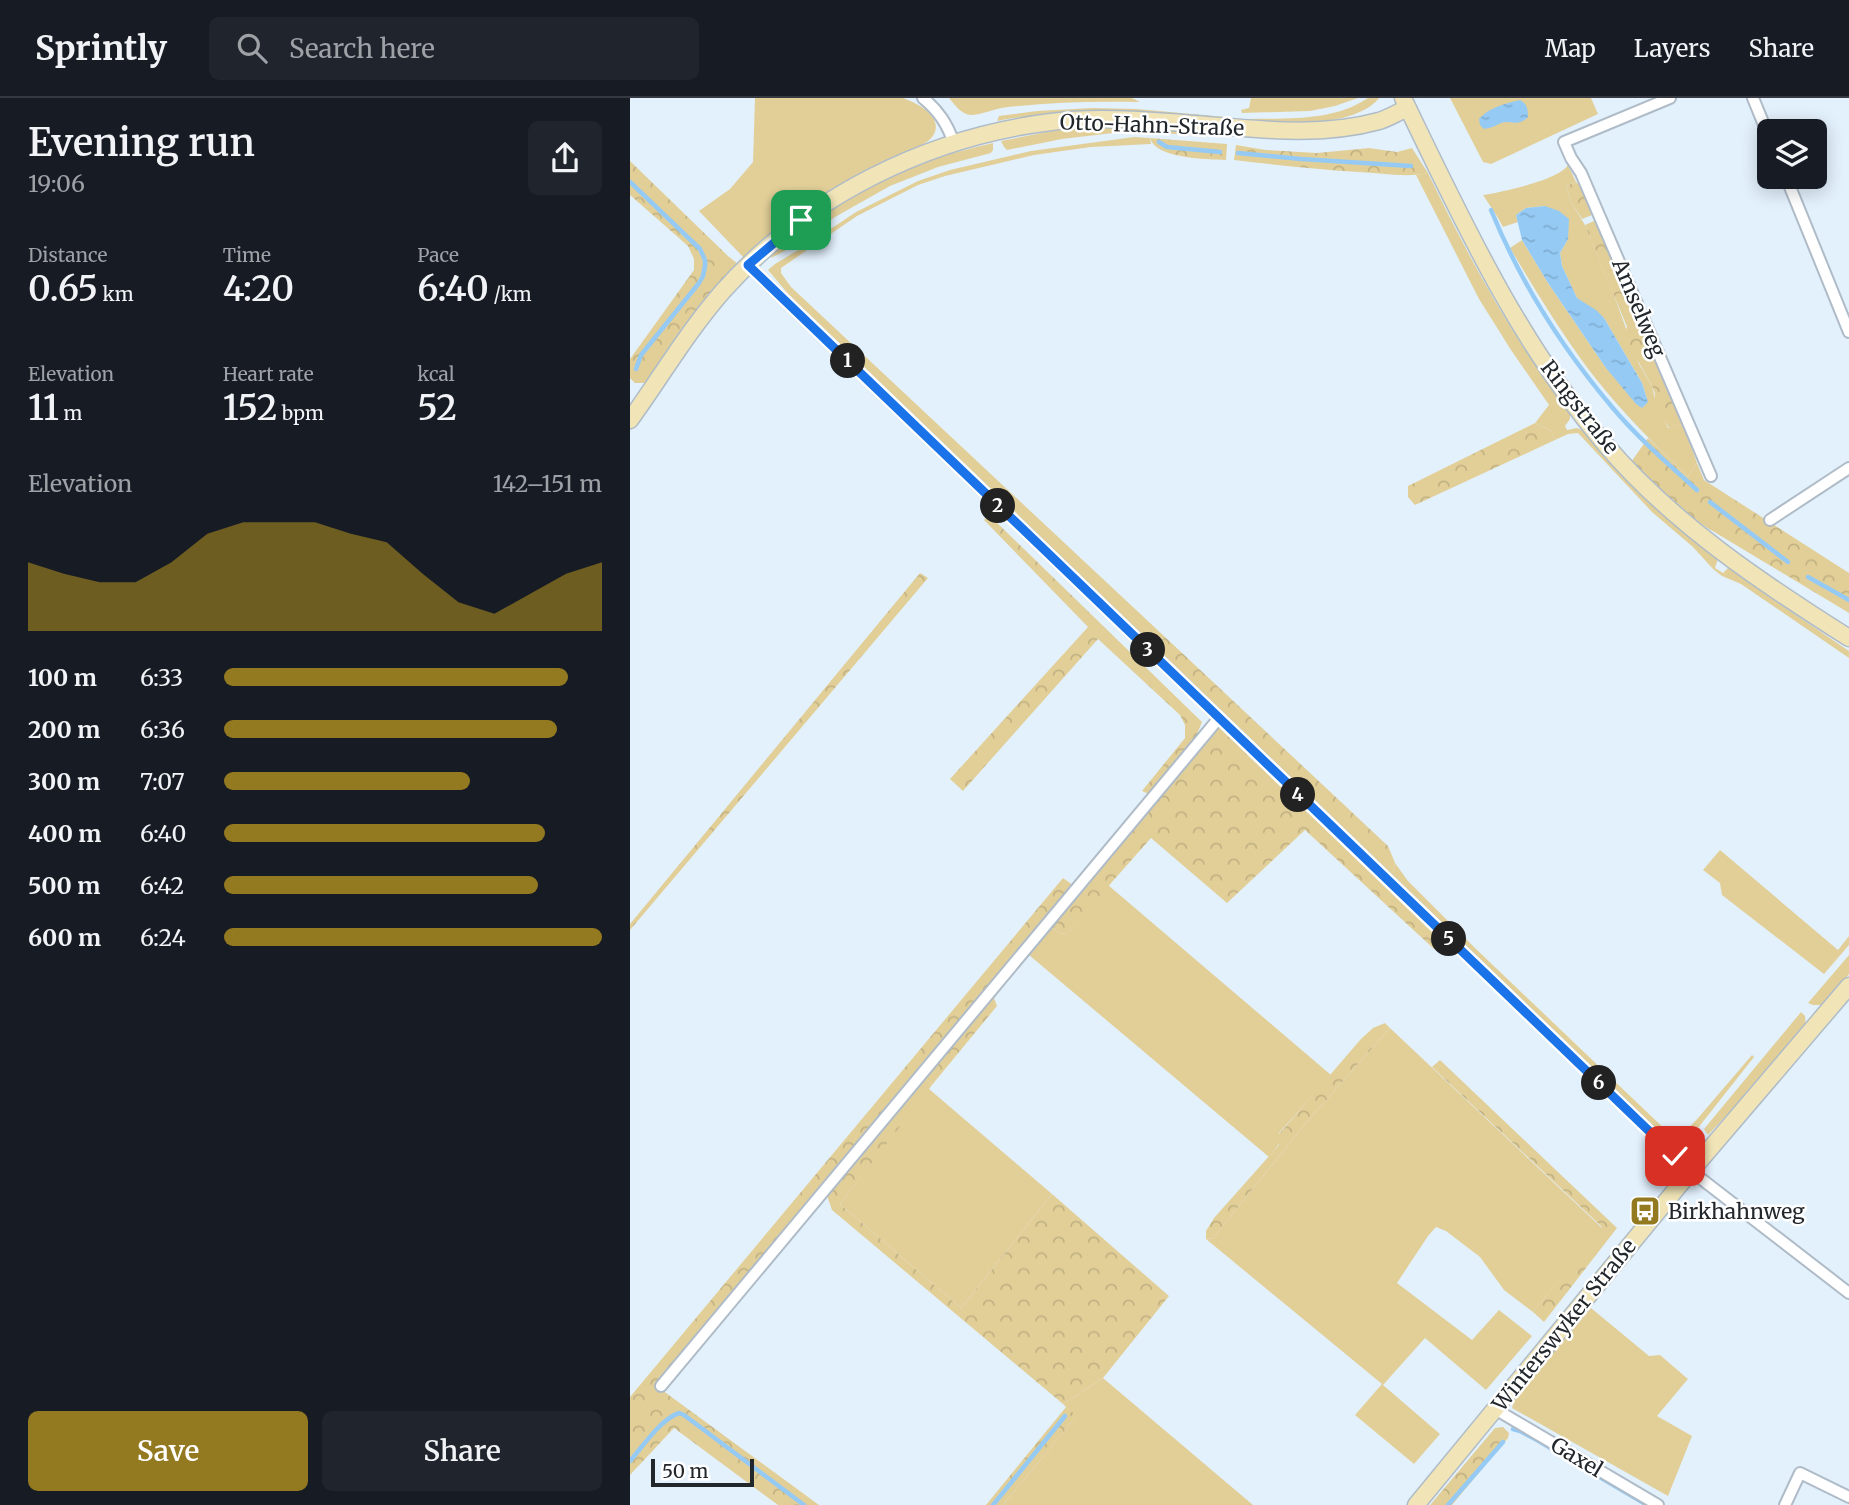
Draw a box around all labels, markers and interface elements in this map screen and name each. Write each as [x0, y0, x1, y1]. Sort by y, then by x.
search box [209, 17, 699, 80]
text: Sprintly [35, 28, 167, 69]
icon: search [233, 29, 271, 67]
text: Search here [289, 32, 435, 65]
text: Map [1545, 33, 1596, 64]
text: Layers [1634, 33, 1710, 64]
text: Share [1748, 33, 1814, 64]
street label: Otto-Hahn-Straße [1059, 108, 1245, 142]
text: Evening run [28, 119, 255, 166]
map controls [1757, 119, 1827, 189]
button: layers [1757, 119, 1827, 189]
button: share [528, 121, 602, 195]
text: 19:06 [28, 169, 85, 198]
pin [771, 190, 831, 250]
icon: arrive [782, 201, 820, 239]
text: Distance [28, 243, 107, 267]
text: Time [223, 243, 271, 267]
text: Pace [417, 243, 459, 267]
street label: Amselweg [1606, 254, 1672, 362]
text: 0.65 [28, 267, 98, 311]
text: 4:20 [223, 267, 294, 311]
text: 6:40 [417, 267, 489, 311]
text: km [98, 282, 134, 306]
text: /km [489, 282, 532, 306]
pin: 1 [830, 344, 865, 378]
text: 1 [843, 348, 852, 372]
street label: Ringstraße [1535, 355, 1625, 459]
text: Elevation [28, 362, 114, 386]
text: Heart rate [223, 362, 314, 386]
text: kcal [417, 362, 455, 386]
text: 11 [28, 386, 59, 430]
text: 152 [223, 386, 277, 430]
text: 52 [417, 386, 457, 430]
text: m [59, 401, 82, 425]
text: bpm [277, 401, 324, 425]
text: Elevation [28, 469, 132, 498]
text: 142–151 m [493, 469, 602, 498]
pin: 2 [980, 488, 1016, 524]
text: 2 [992, 493, 1003, 517]
pin: 3 [1130, 632, 1166, 668]
text: 3 [1142, 637, 1153, 661]
text: 100 m [28, 663, 97, 692]
text: 6:33 [140, 663, 183, 692]
text: 200 m [28, 715, 100, 744]
text: 6:36 [140, 715, 185, 744]
text: 300 m [28, 767, 100, 796]
text: 7:07 [140, 767, 185, 796]
pin: 4 [1280, 778, 1316, 812]
text: 4 [1291, 782, 1304, 806]
text: 400 m [28, 819, 102, 848]
text: 6:40 [140, 819, 186, 848]
text: 500 m [28, 871, 100, 900]
text: 6:42 [140, 871, 184, 900]
pin: 5 [1432, 922, 1466, 956]
text: 600 m [28, 923, 101, 952]
text: 6:24 [140, 923, 186, 952]
text: 5 [1443, 926, 1454, 950]
pin: 6 [1581, 1066, 1616, 1100]
text: 6 [1593, 1070, 1604, 1094]
pin [1645, 1126, 1705, 1186]
icon: check [1656, 1137, 1694, 1175]
bus stop icon: Birkhahnweg [1628, 1194, 1662, 1228]
place label: Birkhahnweg [1668, 1198, 1805, 1225]
street label: Winterswyker Straße [1486, 1233, 1642, 1417]
button: Save [28, 1411, 308, 1491]
button: Share [322, 1411, 602, 1491]
street label: Gaxel [1546, 1431, 1608, 1483]
scale bar [651, 1456, 754, 1488]
text: 50 m [662, 1459, 708, 1483]

